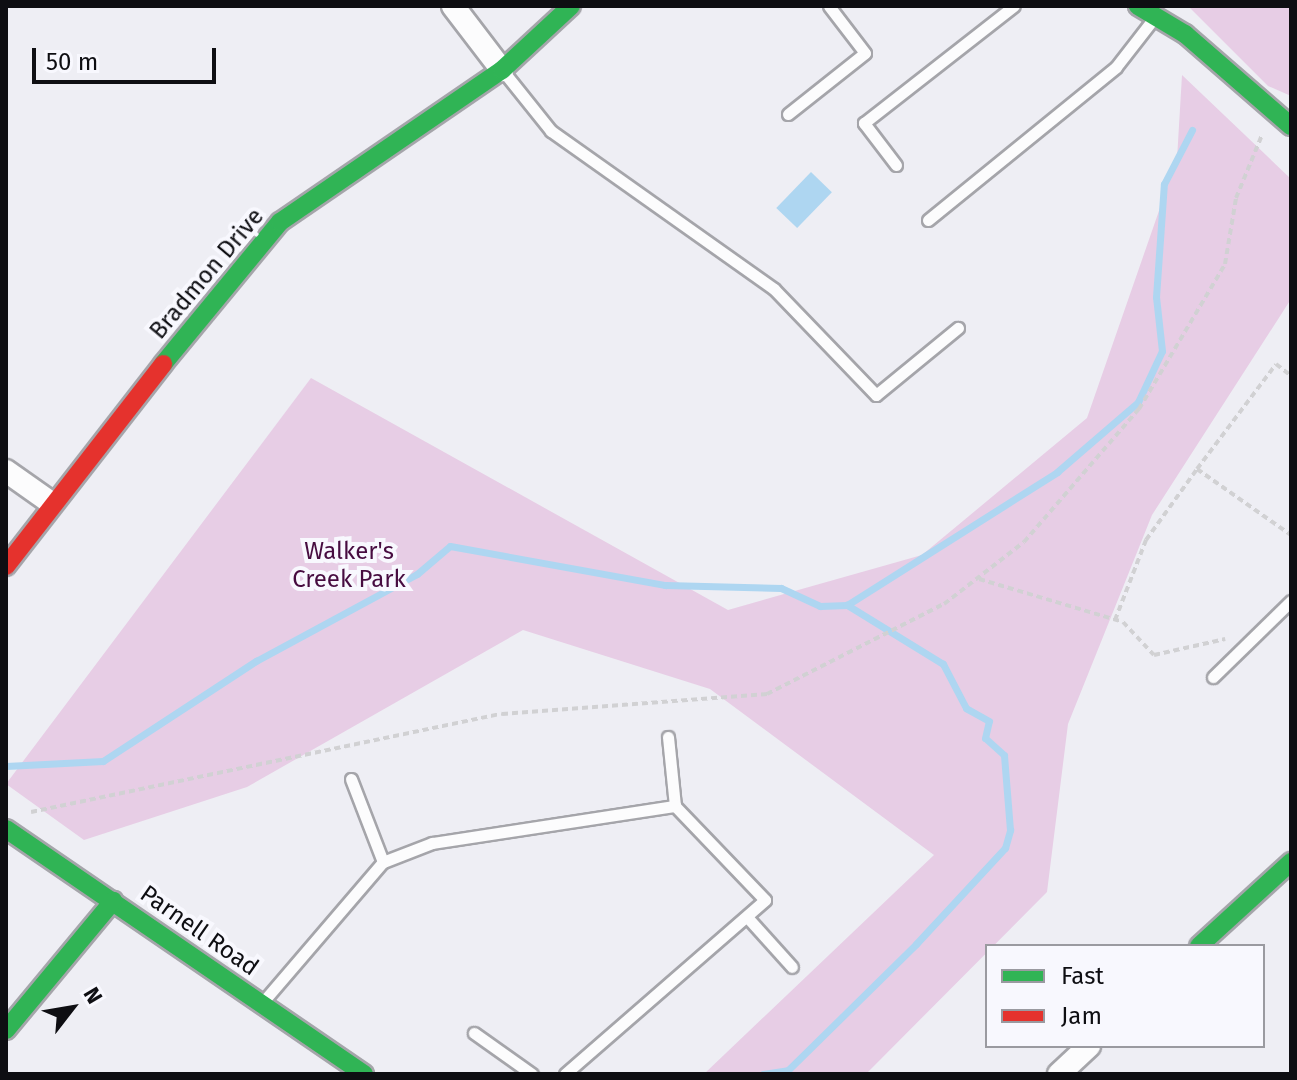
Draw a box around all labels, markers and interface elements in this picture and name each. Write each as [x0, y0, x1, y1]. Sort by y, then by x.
scale bar [36, 32, 220, 82]
text: 50 m [46, 48, 98, 76]
street label: Bradmon Drive [144, 203, 270, 345]
park label: Walker's Creek Park [292, 538, 406, 594]
street label: Parnell Road [134, 880, 264, 982]
legend [985, 944, 1265, 1048]
text: Fast [1061, 962, 1104, 990]
north arrow [32, 968, 112, 1048]
text: N [78, 982, 108, 1009]
text: Jam [1061, 1002, 1102, 1030]

